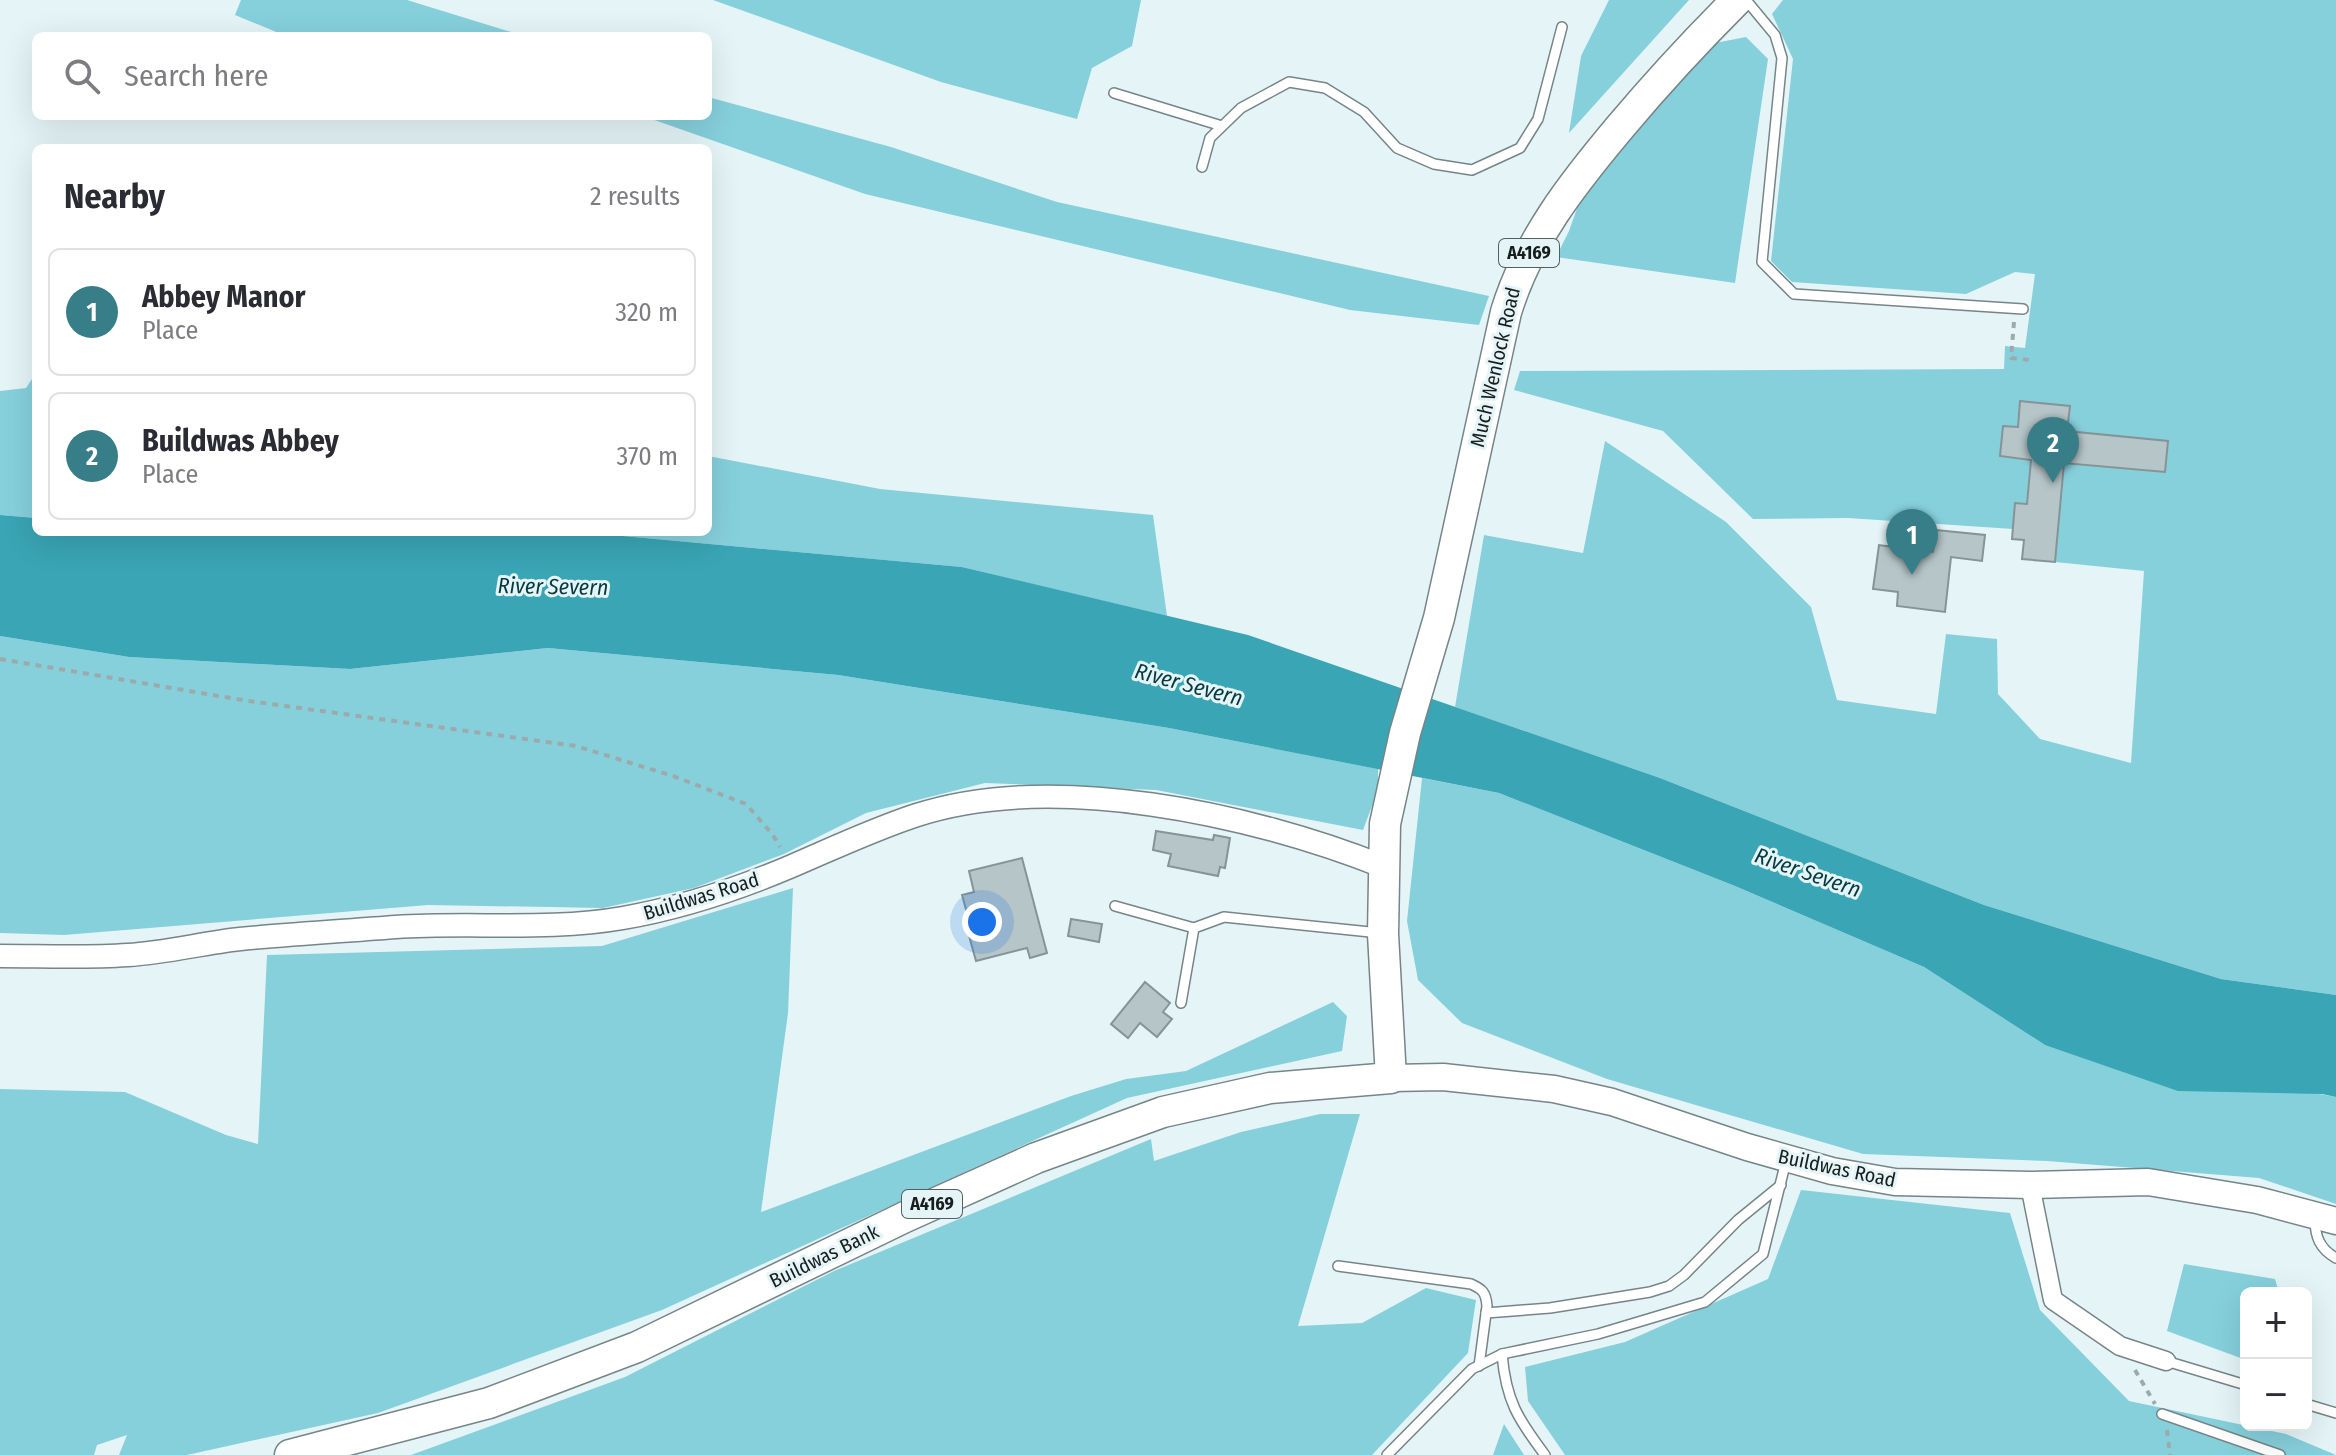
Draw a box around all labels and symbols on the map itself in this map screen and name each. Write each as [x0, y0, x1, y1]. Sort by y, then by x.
road number: A4169 [1499, 239, 1559, 267]
street label: Much Wenlock Road [1465, 285, 1525, 449]
pin: 2 [2027, 417, 2079, 483]
pin: 1 [1886, 509, 1938, 575]
water label: River Severn [497, 572, 608, 601]
water label: River Severn [1132, 657, 1246, 712]
water label: River Severn [1751, 842, 1865, 903]
street label: Buildwas Road [640, 867, 762, 925]
your location [962, 902, 1002, 942]
street label: Buildwas Road [1776, 1144, 1898, 1192]
road number: A4169 [902, 1190, 962, 1218]
street label: Buildwas Bank [765, 1219, 883, 1293]

